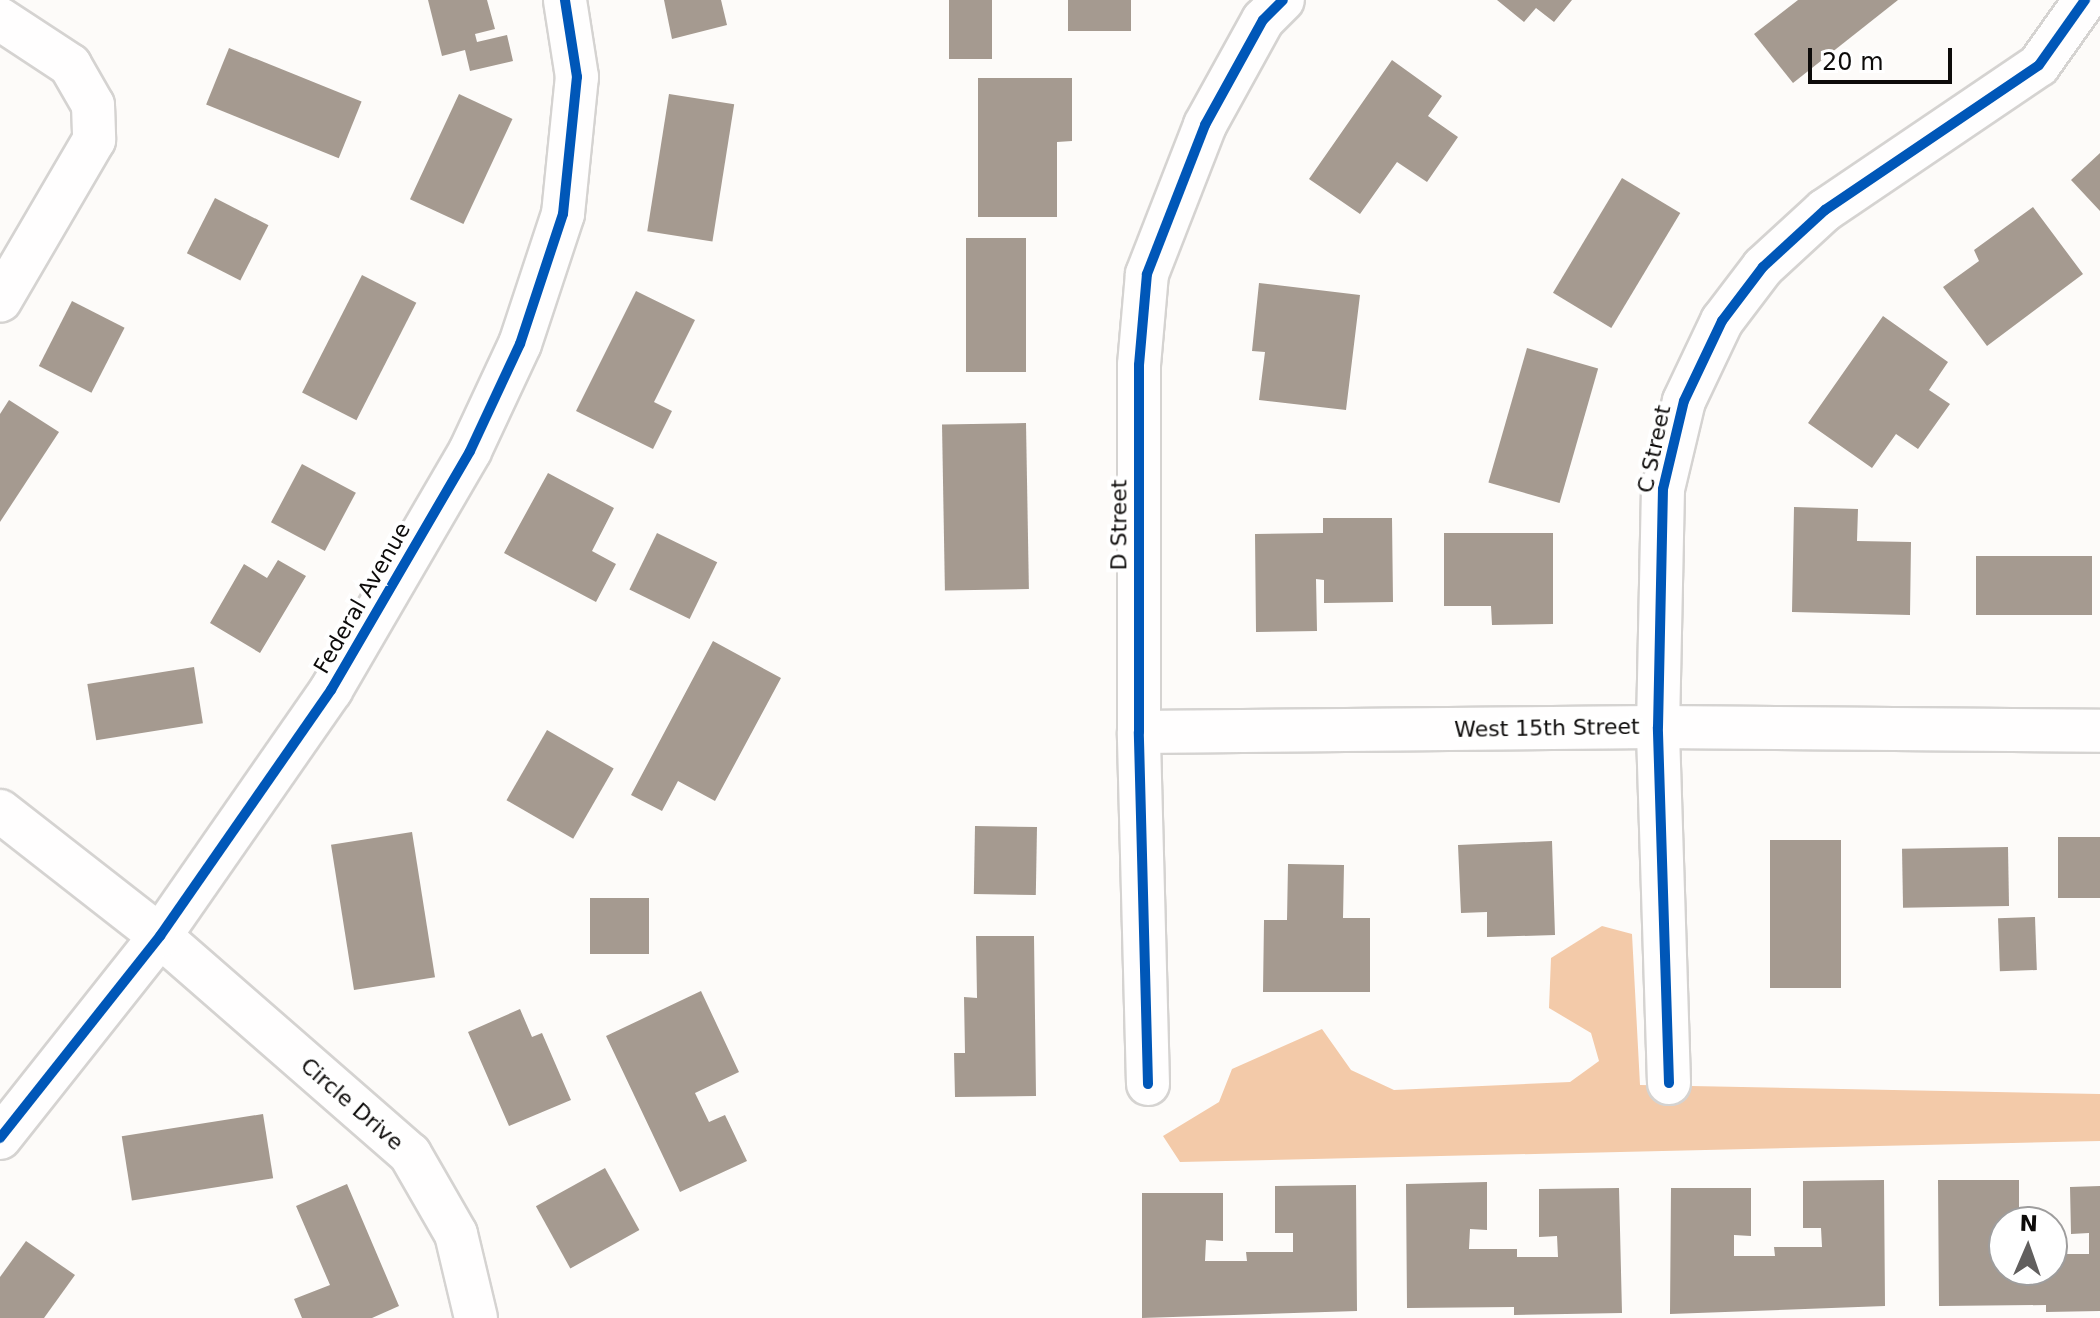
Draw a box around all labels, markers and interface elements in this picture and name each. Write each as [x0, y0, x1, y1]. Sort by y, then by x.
scale bar [1812, 32, 1956, 82]
text: 20 m [1822, 48, 1884, 76]
street label: C Street [1632, 403, 1676, 495]
street label: D Street [1106, 480, 1132, 570]
street label: Federal Avenue [308, 518, 416, 678]
street label: West 15th Street [1454, 713, 1640, 743]
street label: Circle Drive [295, 1052, 409, 1156]
north arrow [1988, 1206, 2068, 1286]
text: N [2019, 1211, 2038, 1236]

